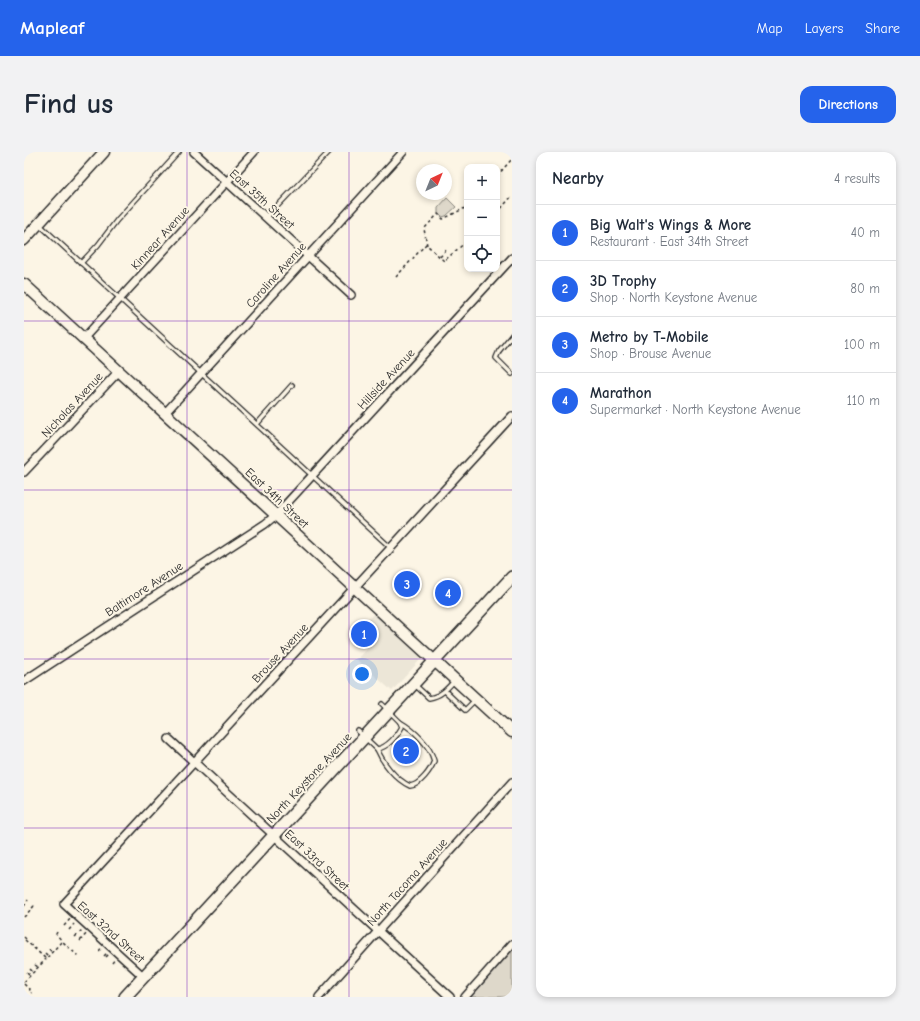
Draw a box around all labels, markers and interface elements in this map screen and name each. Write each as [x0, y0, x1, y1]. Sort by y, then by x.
text: Mapleaf [20, 17, 84, 39]
text: Map [756, 20, 783, 37]
text: Layers [805, 20, 843, 37]
text: Share [865, 20, 900, 37]
button: Directions [800, 86, 896, 123]
text: Find us [24, 88, 113, 120]
north arrow [416, 164, 452, 200]
map controls [464, 164, 500, 272]
button: + [464, 164, 500, 200]
street label: East 35th Street [227, 166, 298, 232]
text: Nearby [552, 169, 603, 188]
text: 4 results [834, 171, 880, 186]
button: − [464, 200, 500, 236]
street label: Kinnear Avenue [128, 204, 192, 272]
text: Big Walt's Wings & More [590, 216, 751, 234]
text: 1 [562, 225, 568, 240]
text: 40 m [851, 225, 880, 240]
text: Restaurant · East 34th Street [590, 234, 748, 249]
button: locate [464, 236, 500, 272]
street label: Caroline Avenue [243, 239, 309, 311]
text: 3D Trophy [590, 272, 656, 290]
text: 2 [562, 281, 568, 296]
text: 80 m [850, 281, 880, 296]
text: Shop · North Keystone Avenue [590, 290, 757, 305]
text: Metro by T-Mobile [590, 328, 708, 346]
text: 3 [562, 337, 568, 352]
text: 100 m [844, 337, 880, 352]
street label: Hillside Avenue [355, 346, 417, 412]
text: Shop · Brouse Avenue [590, 346, 711, 361]
street label: Nicholas Avenue [38, 370, 106, 440]
text: Marathon [590, 384, 652, 402]
text: 4 [562, 393, 568, 408]
text: 110 m [847, 393, 880, 408]
text: Supermarket · North Keystone Avenue [590, 402, 801, 417]
street label: East 34th Street [242, 465, 312, 531]
street label: Baltimore Avenue [103, 559, 185, 619]
pin: 3 [394, 569, 420, 599]
pin: 4 [435, 578, 461, 608]
pin: 1 [351, 619, 377, 649]
street label: Brouse Avenue [249, 620, 311, 686]
your location [352, 664, 372, 684]
street label: North Keystone Avenue [263, 730, 355, 826]
pin: 2 [393, 736, 419, 766]
street label: East 33rd Street [282, 827, 352, 894]
street label: North Tacoma Avenue [364, 835, 450, 929]
street label: East 32nd Street [75, 898, 148, 966]

